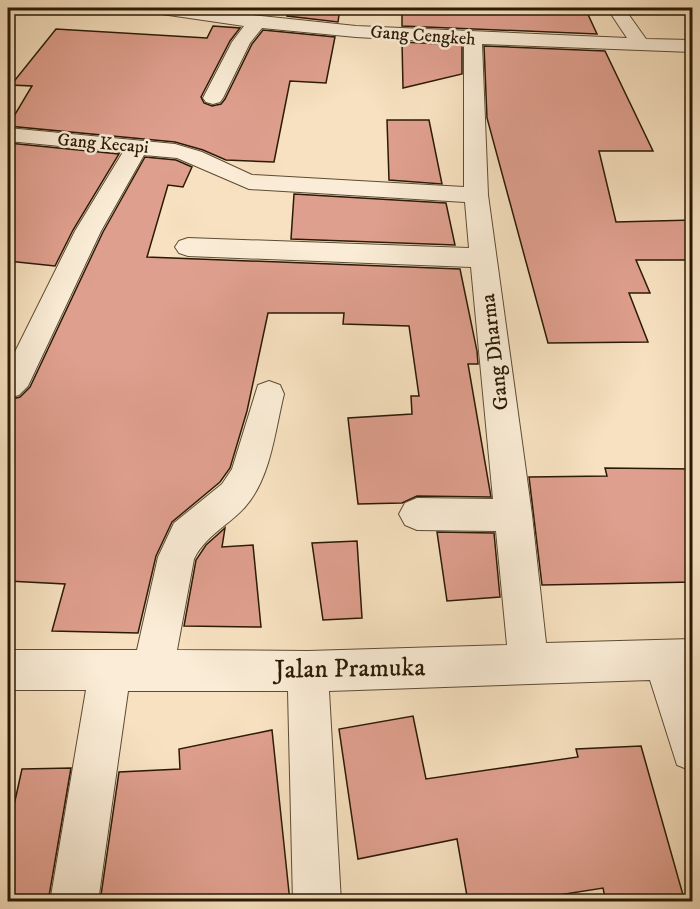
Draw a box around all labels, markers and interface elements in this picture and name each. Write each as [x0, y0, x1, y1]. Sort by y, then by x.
street label: Gang Cengkeh [370, 21, 477, 51]
street label: Gang Kecapi [57, 129, 149, 159]
street label: Gang Dharma [475, 292, 515, 412]
street label: Jalan Pramuka [272, 651, 426, 687]

